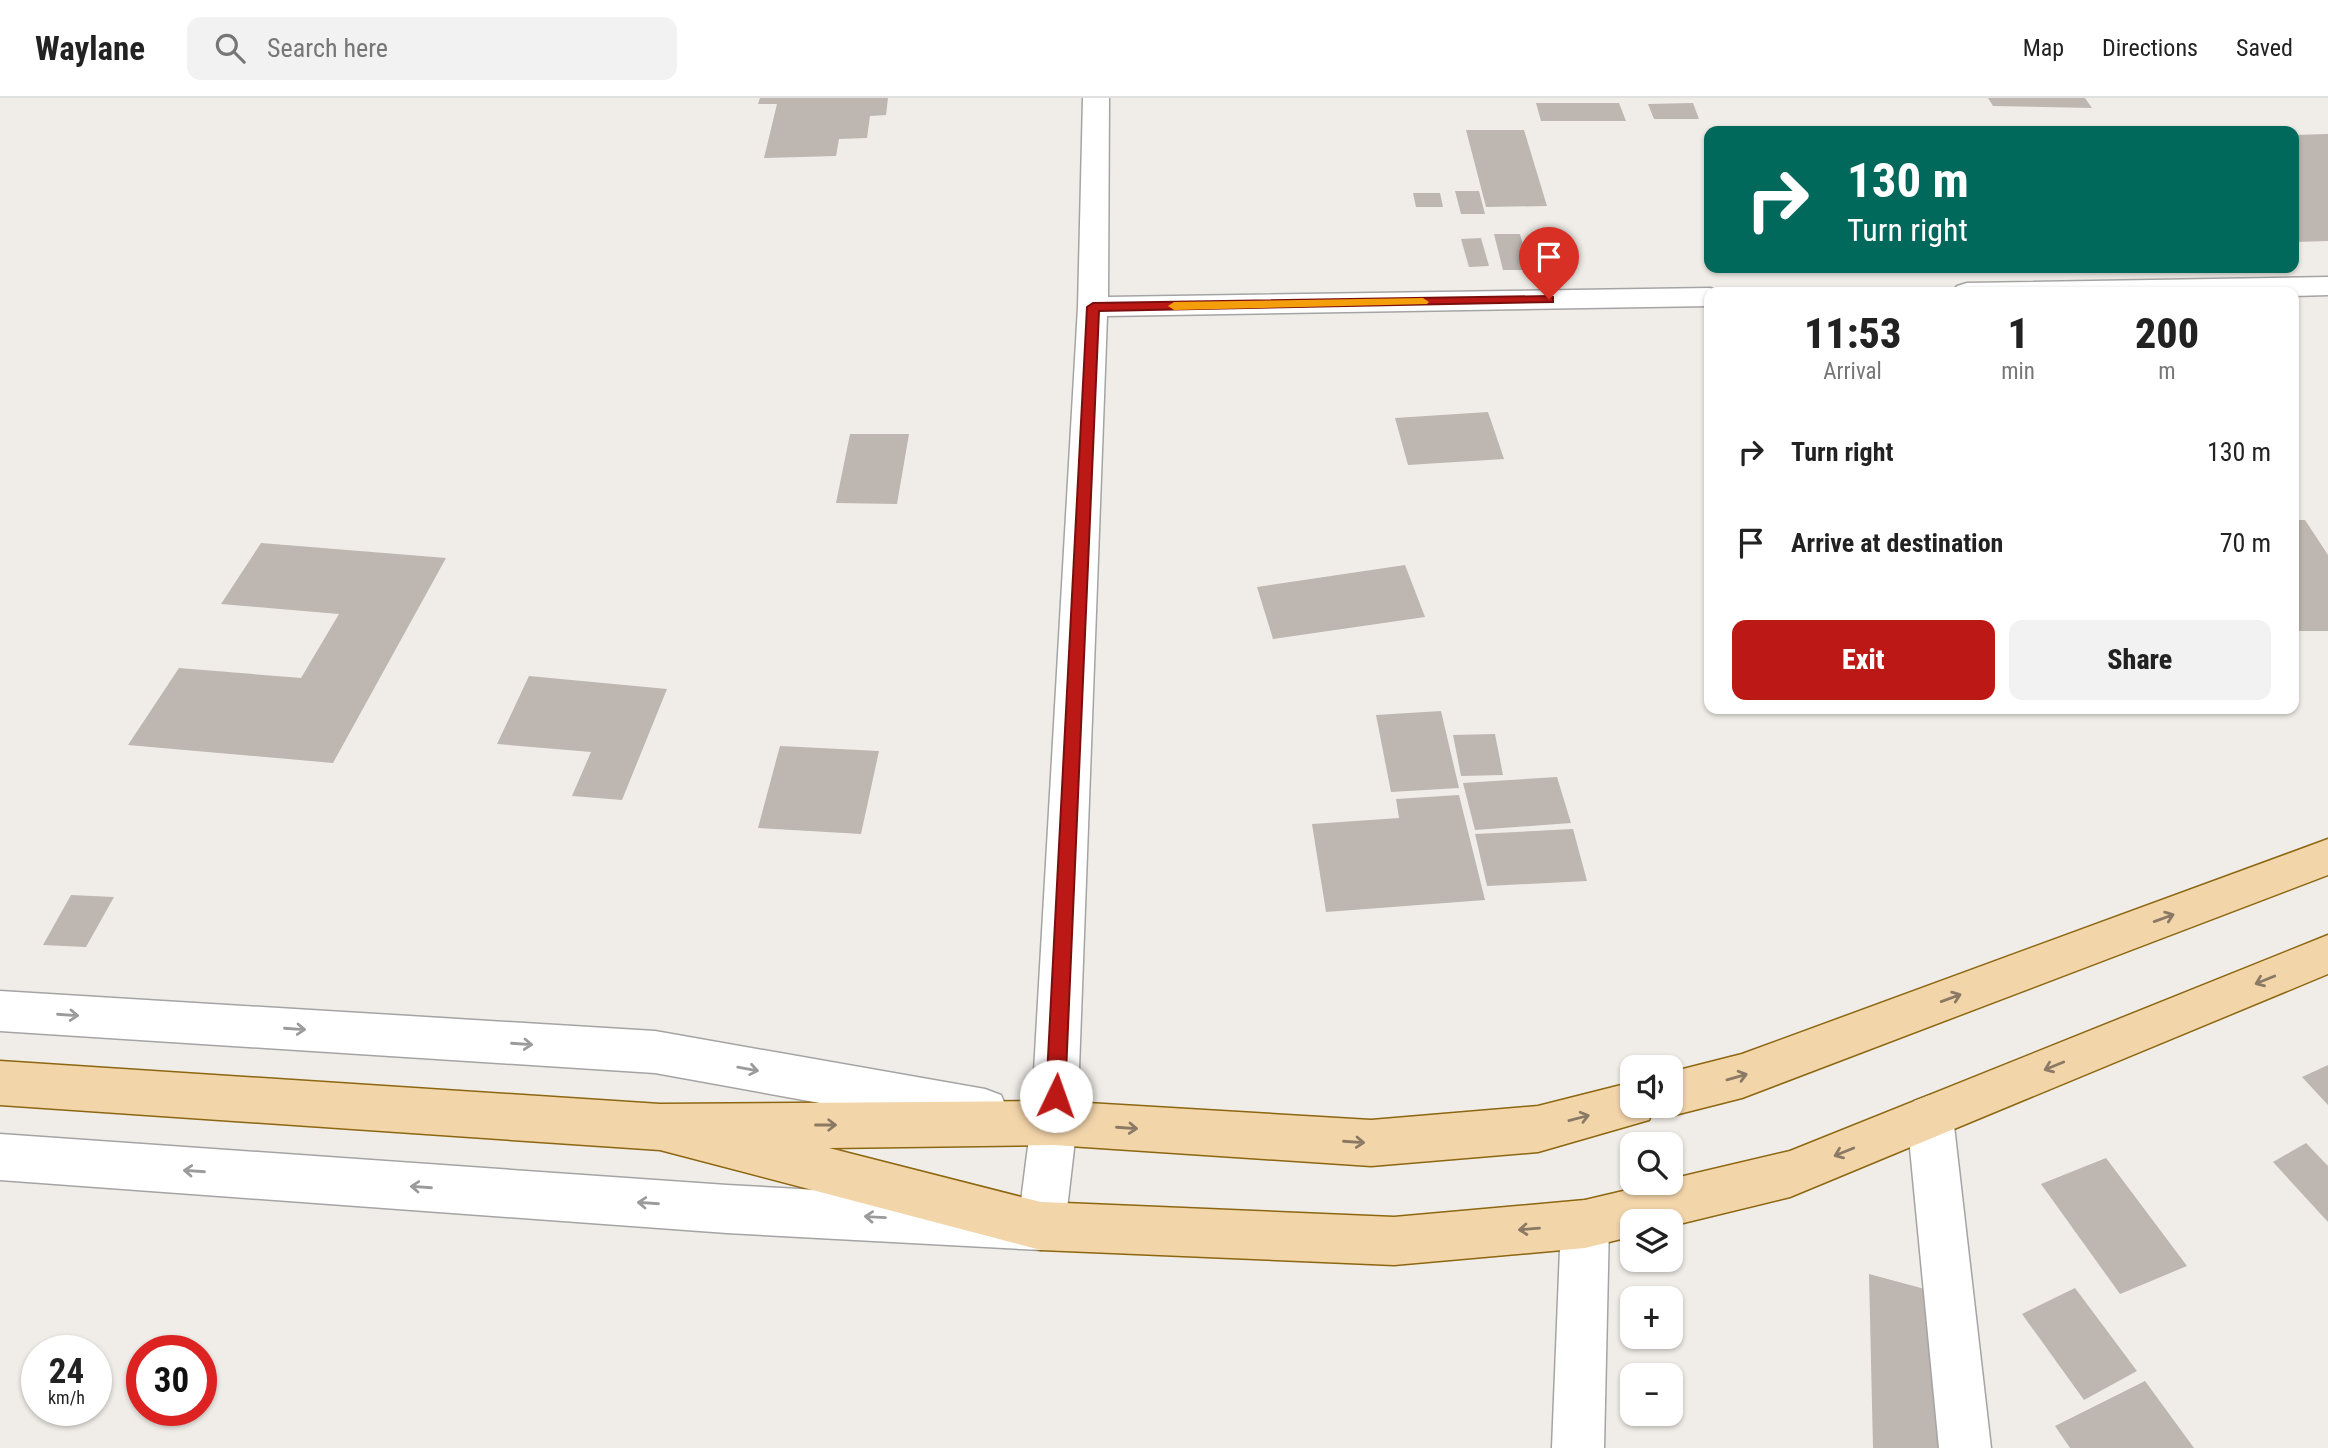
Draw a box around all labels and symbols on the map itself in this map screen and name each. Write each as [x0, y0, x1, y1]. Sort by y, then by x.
pin [1519, 227, 1579, 299]
one-way arrow [2152, 911, 2174, 924]
one-way arrow [2254, 974, 2276, 987]
one-way arrow [1939, 991, 1961, 1003]
one-way arrow [56, 1009, 79, 1022]
one-way arrow [283, 1023, 306, 1036]
one-way arrow [510, 1038, 533, 1051]
position arrow [1019, 1059, 1093, 1133]
one-way arrow [2044, 1060, 2066, 1073]
one-way arrow [736, 1063, 759, 1076]
one-way arrow [1726, 1069, 1748, 1082]
one-way arrow [1568, 1111, 1590, 1124]
one-way arrow [814, 1118, 837, 1132]
one-way arrow [1115, 1122, 1138, 1135]
one-way arrow [1342, 1136, 1365, 1149]
one-way arrow [1833, 1146, 1855, 1159]
one-way arrow [183, 1164, 206, 1177]
one-way arrow [410, 1180, 432, 1193]
one-way arrow [637, 1196, 659, 1209]
one-way arrow [863, 1210, 886, 1223]
one-way arrow [1518, 1223, 1541, 1236]
speed limit sign: 30 [126, 1335, 217, 1426]

